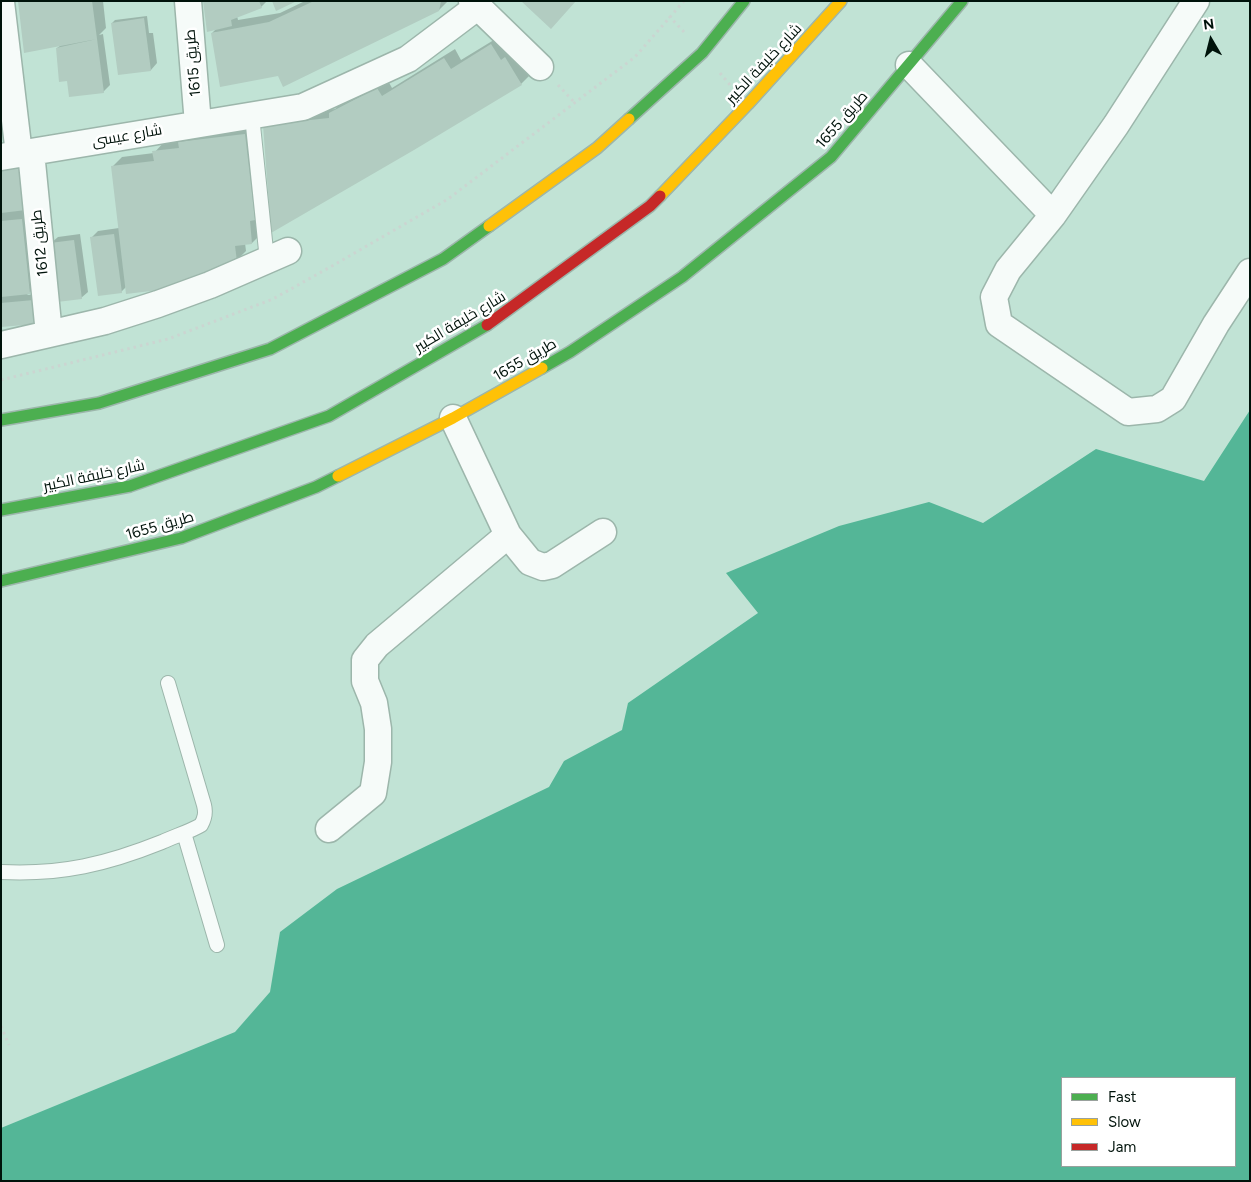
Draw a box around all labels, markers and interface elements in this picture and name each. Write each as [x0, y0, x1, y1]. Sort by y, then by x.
north arrow [1186, 15, 1236, 65]
text: N [1202, 15, 1215, 34]
street label: شارع خليفة الكبير [722, 20, 806, 108]
street label: طريق 1615 [181, 29, 205, 97]
street label: طريق 1655 [812, 88, 872, 152]
street label: شارع عيسى [91, 121, 163, 151]
street label: طريق 1612 [28, 209, 52, 277]
street label: شارع خليفة الكبير [411, 288, 509, 356]
street label: طريق 1655 [490, 335, 560, 385]
street label: شارع خليفة الكبير [42, 456, 146, 496]
street label: طريق 1655 [124, 508, 196, 544]
legend [1061, 1077, 1236, 1167]
text: Fast [1108, 1088, 1136, 1106]
text: Slow [1108, 1113, 1141, 1131]
text: Jam [1108, 1138, 1136, 1156]

